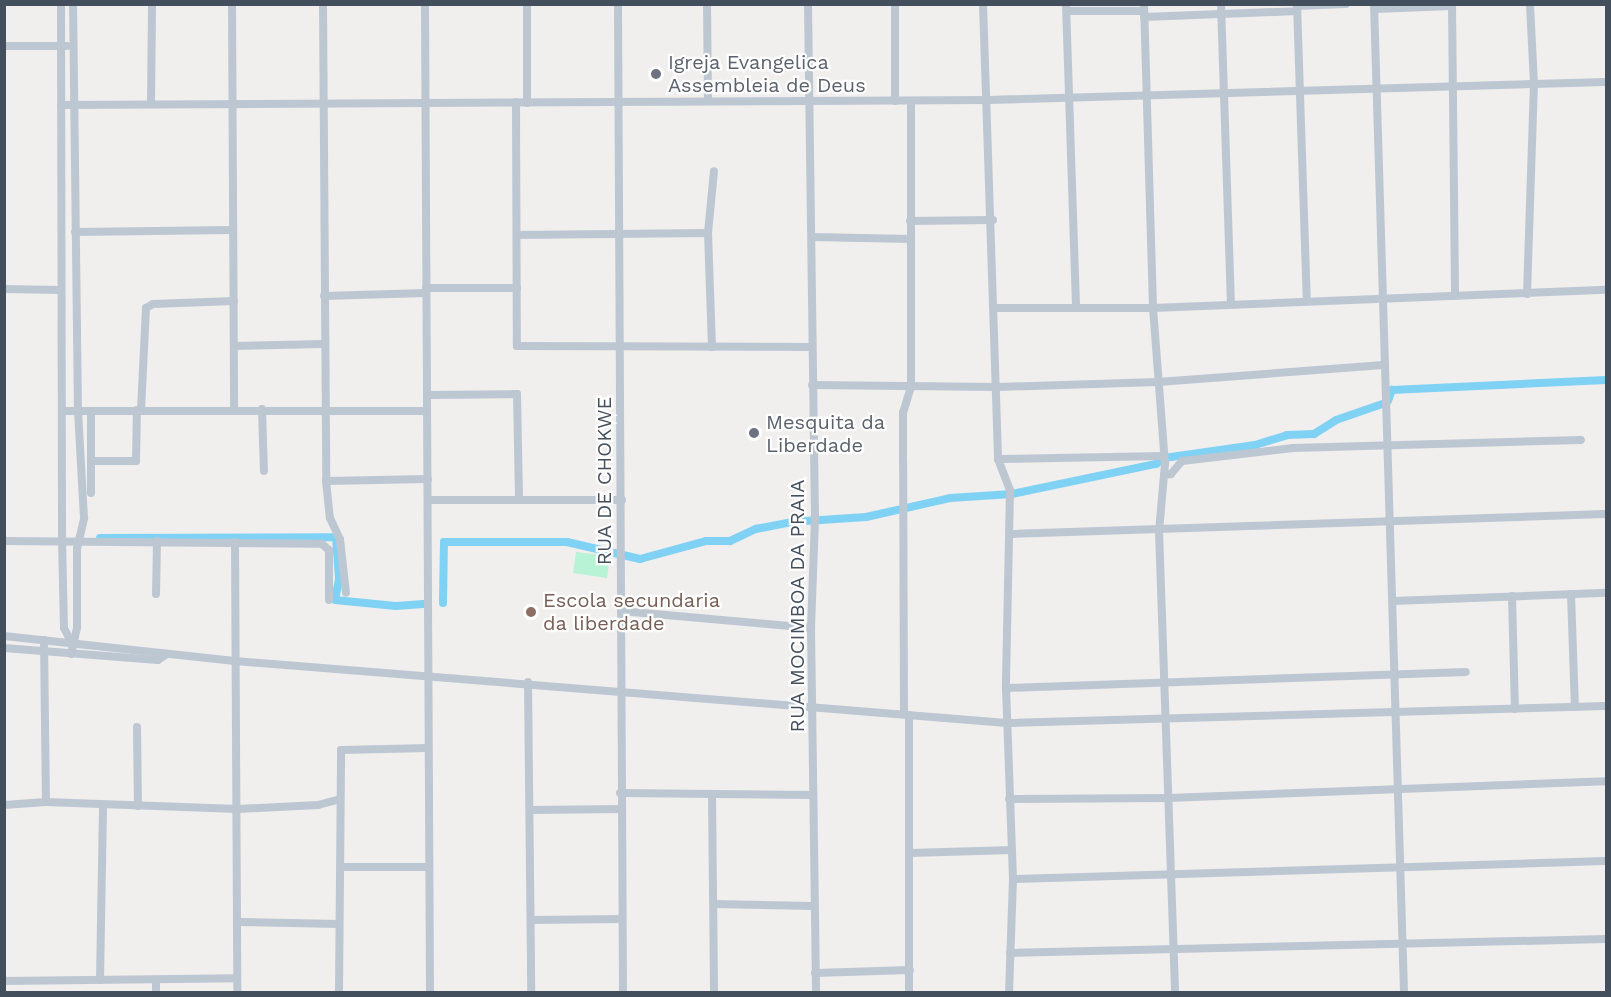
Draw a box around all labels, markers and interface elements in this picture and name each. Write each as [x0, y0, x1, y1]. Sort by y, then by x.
place label: Igreja Evangelica Assembleia de Deus [668, 51, 866, 98]
marker: Igreja Evangelica Assembleia de Deus [649, 67, 663, 81]
street label: RUA DE CHOKWE [592, 396, 616, 566]
place label: Mesquita da Liberdade [766, 410, 886, 457]
marker: Mesquita da Liberdade [747, 426, 761, 440]
street label: RUA MOCIMBOA DA PRAIA [785, 478, 809, 734]
place label: Escola secundaria da liberdade [543, 588, 720, 635]
marker: Escola secundaria da liberdade [524, 605, 538, 619]

